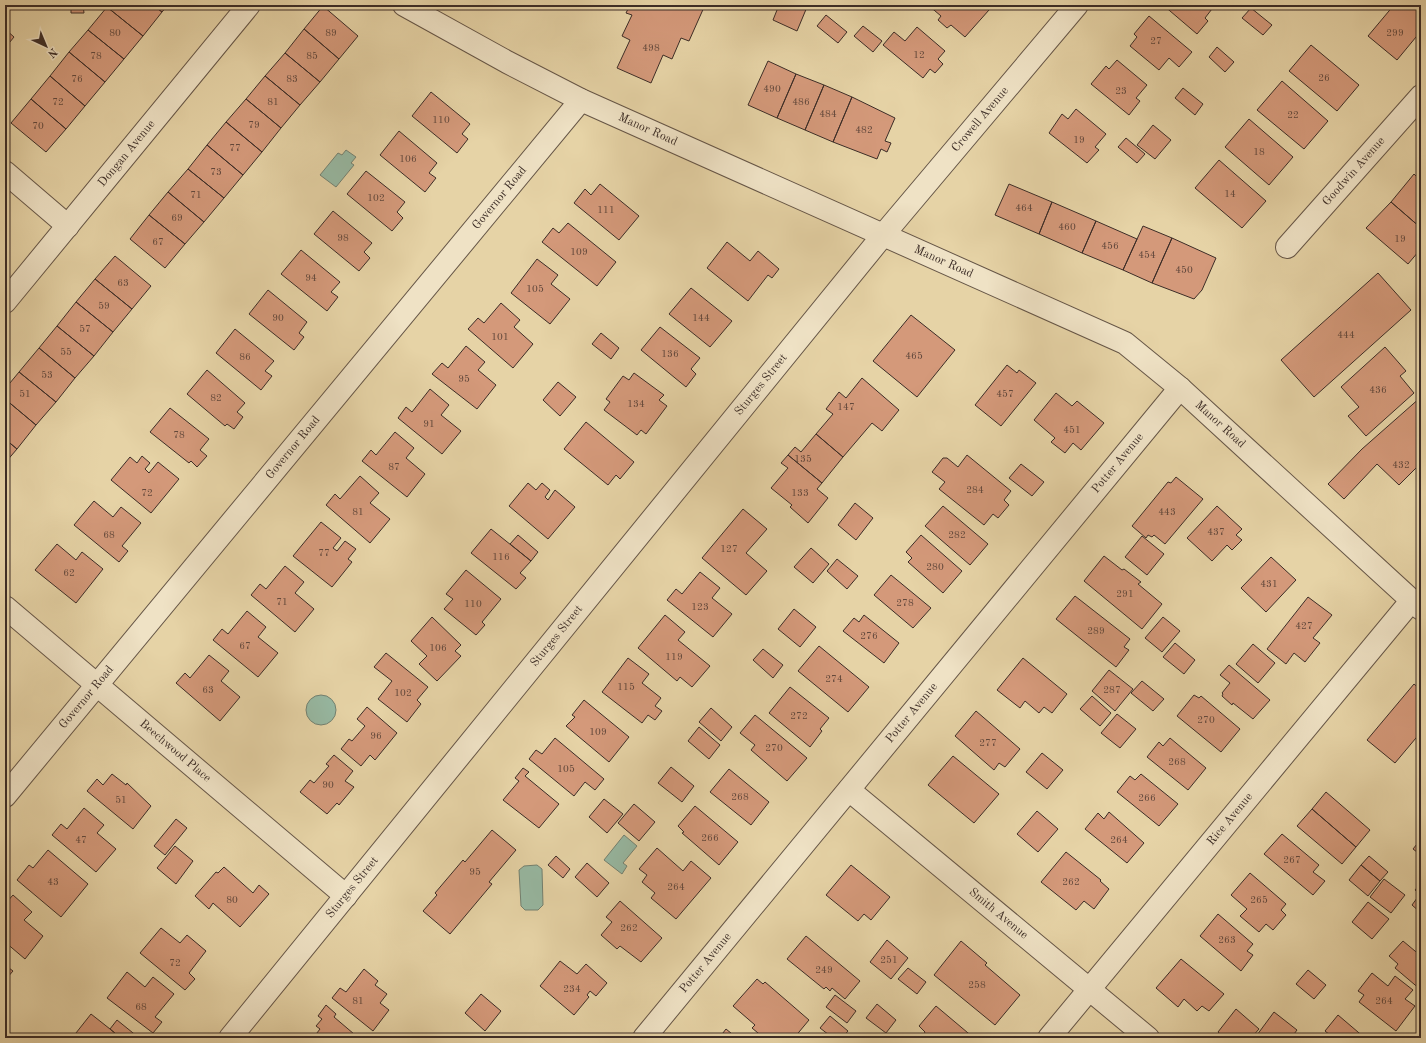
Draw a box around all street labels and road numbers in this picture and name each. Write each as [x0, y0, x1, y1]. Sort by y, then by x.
street label: Crowell Avenue [950, 84, 1011, 154]
street label: Manor Road [616, 111, 679, 148]
street label: Dongan Avenue [96, 118, 158, 189]
street label: Goodwin Avenue [1321, 134, 1388, 208]
street label: Governor Road [470, 164, 529, 232]
street label: Manor Road [912, 244, 975, 280]
street label: Sturges Street [733, 352, 790, 418]
street label: Manor Road [1193, 399, 1247, 451]
street label: Governor Road [264, 414, 323, 482]
street label: Potter Avenue [1090, 431, 1146, 496]
street label: Sturges Street [528, 603, 585, 669]
street label: Governor Road [57, 664, 116, 731]
street label: Potter Avenue [884, 681, 940, 746]
street label: Beechwood Place [137, 718, 214, 785]
street label: Rice Avenue [1205, 790, 1256, 848]
street label: Sturges Street [324, 854, 381, 921]
street label: Smith Avenue [967, 886, 1030, 942]
street label: Potter Avenue [678, 930, 734, 995]

